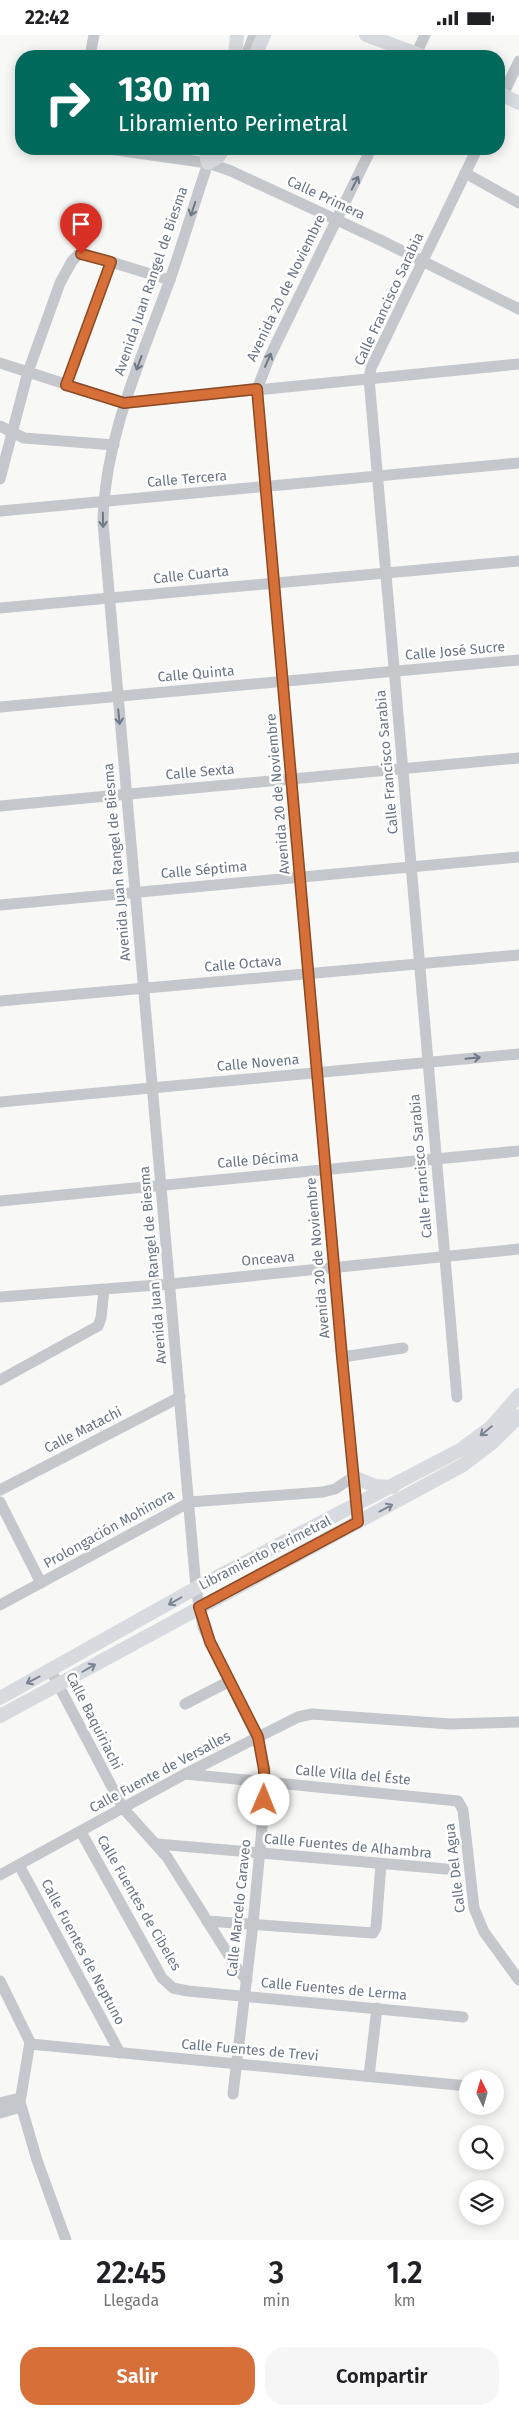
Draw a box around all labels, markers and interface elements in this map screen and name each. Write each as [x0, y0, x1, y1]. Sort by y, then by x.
text: 22:42 [25, 6, 69, 29]
text: 130 m [118, 68, 211, 110]
icon: right [35, 70, 100, 135]
text: Libramiento Perimetral [118, 110, 348, 137]
street label: Calle Primera [284, 173, 368, 223]
one-way arrow [350, 175, 360, 190]
street label: Avenida Juan Rangel de Biesma [111, 184, 191, 378]
one-way arrow [188, 201, 197, 217]
pin [60, 203, 102, 254]
icon: arrive [67, 210, 95, 238]
street label: Avenida 20 de Noviembre [243, 212, 329, 364]
street label: Calle Francisco Sarabia [351, 230, 427, 368]
one-way arrow [264, 353, 273, 368]
one-way arrow [134, 355, 143, 370]
street label: Calle Tercera [146, 467, 228, 491]
one-way arrow [98, 512, 108, 528]
street label: Calle Cuarta [152, 563, 230, 587]
street label: Calle José Sucre [404, 638, 506, 664]
street label: Calle Quinta [157, 662, 235, 686]
street label: Calle Francisco Sarabia [372, 689, 402, 835]
one-way arrow [114, 709, 124, 725]
street label: Avenida 20 de Noviembre [262, 713, 294, 875]
street label: Calle Sexta [165, 761, 235, 783]
street label: Avenida Juan Rangel de Biesma [100, 762, 134, 962]
street label: Calle Séptima [160, 858, 248, 882]
street label: Calle Octava [204, 952, 282, 976]
street label: Calle Novena [216, 1051, 300, 1075]
one-way arrow [465, 1053, 481, 1063]
street label: Calle Francisco Sarabia [406, 1093, 436, 1239]
street label: Calle Décima [217, 1148, 299, 1172]
street label: Avenida Juan Rangel de Biesma [136, 1165, 170, 1365]
street label: Avenida 20 de Noviembre [302, 1177, 334, 1339]
street label: Onceava [241, 1248, 295, 1270]
street label: Calle Matachi [41, 1403, 125, 1457]
one-way arrow [480, 1425, 493, 1436]
street label: Prolongación Mohinora [41, 1486, 177, 1572]
one-way arrow [378, 1503, 393, 1512]
street label: Libramiento Perimetral [196, 1512, 334, 1594]
one-way arrow [168, 1596, 182, 1606]
one-way arrow [81, 1663, 96, 1672]
street label: Calle Baquiriachi [62, 1669, 126, 1773]
one-way arrow [26, 1676, 41, 1686]
street label: Calle Fuente de Versalles [87, 1727, 234, 1816]
street label: Calle Villa del Éste [294, 1760, 412, 1789]
position arrow [237, 1773, 289, 1825]
street label: Calle Del Agua [441, 1822, 469, 1914]
street label: Calle Fuentes de Alhambra [263, 1830, 433, 1862]
street label: Calle Fuentes de Cibeles [93, 1832, 185, 1974]
street label: Calle Marcelo Caraveo [223, 1838, 255, 1978]
street label: Calle Fuentes de Neptuno [37, 1876, 129, 2028]
street label: Calle Fuentes de Lerma [260, 1974, 408, 2004]
street label: Calle Fuentes de Trevi [181, 2036, 319, 2064]
north arrow [459, 2070, 504, 2115]
map controls [459, 2070, 504, 2225]
button: search [459, 2125, 504, 2170]
button: layers [459, 2180, 504, 2225]
text: 22:45 [96, 2255, 166, 2291]
text: 3 [269, 2255, 284, 2291]
text: 1.2 [386, 2255, 423, 2291]
text: Llegada [103, 2291, 159, 2310]
text: min [263, 2291, 290, 2310]
text: km [394, 2291, 416, 2310]
button: Salir [20, 2347, 255, 2405]
button: Compartir [265, 2347, 499, 2405]

